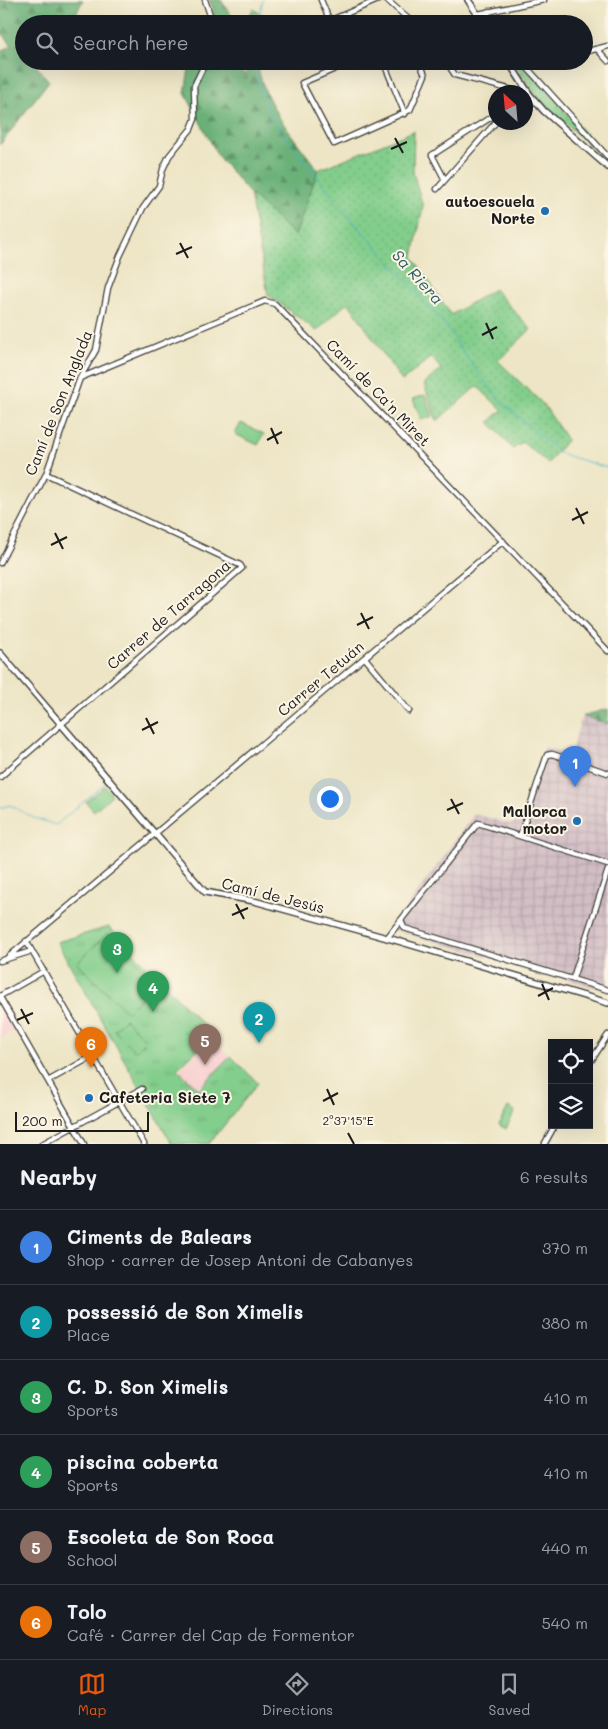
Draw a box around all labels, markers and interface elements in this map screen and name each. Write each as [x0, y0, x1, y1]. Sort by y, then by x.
search box [15, 15, 593, 70]
icon: search [33, 29, 61, 57]
text: Search here [73, 30, 189, 55]
north arrow [488, 85, 533, 130]
place label: autoescuela Norte [445, 191, 535, 228]
marker: autoescuela Norte [539, 205, 551, 217]
water label: Sa Riera [388, 245, 449, 309]
street label: Camí de Son Anglada [20, 327, 96, 478]
street label: Camí de Ca'n Miret [322, 334, 435, 450]
street label: Carrer de Tarragona [102, 555, 234, 674]
street label: Carrer Tetuán [273, 636, 368, 720]
pin: 1 [559, 746, 591, 787]
your location [317, 786, 343, 812]
place label: Mallorca motor [502, 801, 567, 838]
marker: Mallorca motor [571, 815, 583, 827]
street label: Camí de Jesús [220, 873, 327, 917]
pin: 3 [101, 932, 133, 973]
pin: 4 [137, 971, 169, 1012]
pin: 2 [243, 1002, 275, 1043]
pin: 5 [189, 1024, 221, 1065]
pin: 6 [75, 1027, 107, 1068]
map controls [548, 1039, 593, 1129]
button: locate [548, 1039, 593, 1084]
button: layers [548, 1084, 593, 1129]
place label: Cafeteria Siete 7 [99, 1087, 231, 1107]
marker: Cafeteria Siete 7 [83, 1092, 95, 1104]
scale bar [15, 1109, 149, 1132]
text: 200 m [22, 1111, 63, 1130]
text: 2°37'15"E [322, 1112, 374, 1128]
text: Nearby [20, 1163, 97, 1190]
text: 6 results [520, 1166, 588, 1187]
text: Ciments de Balears [67, 1224, 252, 1249]
text: 1 [32, 1237, 40, 1258]
text: 370 m [542, 1237, 588, 1258]
text: Shop · carrer de Josep Antoni de Cabanyes [67, 1249, 413, 1270]
text: possessió de Son Ximelis [67, 1299, 303, 1324]
text: 2 [32, 1312, 40, 1333]
text: 380 m [541, 1312, 588, 1333]
text: Place [67, 1324, 110, 1345]
text: C. D. Son Ximelis [67, 1374, 228, 1399]
text: 3 [31, 1387, 41, 1408]
text: 410 m [544, 1387, 588, 1408]
text: Sports [67, 1399, 118, 1420]
text: piscina coberta [67, 1449, 218, 1474]
text: 4 [31, 1462, 41, 1483]
text: 410 m [544, 1462, 588, 1483]
text: Sports [67, 1474, 118, 1495]
text: Escoleta de Son Roca [67, 1524, 274, 1549]
text: 5 [31, 1537, 41, 1558]
text: 440 m [541, 1537, 588, 1558]
text: School [67, 1549, 117, 1570]
text: Tolo [67, 1599, 106, 1624]
text: 6 [31, 1612, 41, 1633]
text: 540 m [542, 1612, 588, 1633]
text: Café · Carrer del Cap de Formentor [67, 1624, 355, 1645]
tab: Map [78, 1670, 106, 1719]
tab: Directions [262, 1670, 333, 1719]
tab: Saved [489, 1670, 530, 1719]

